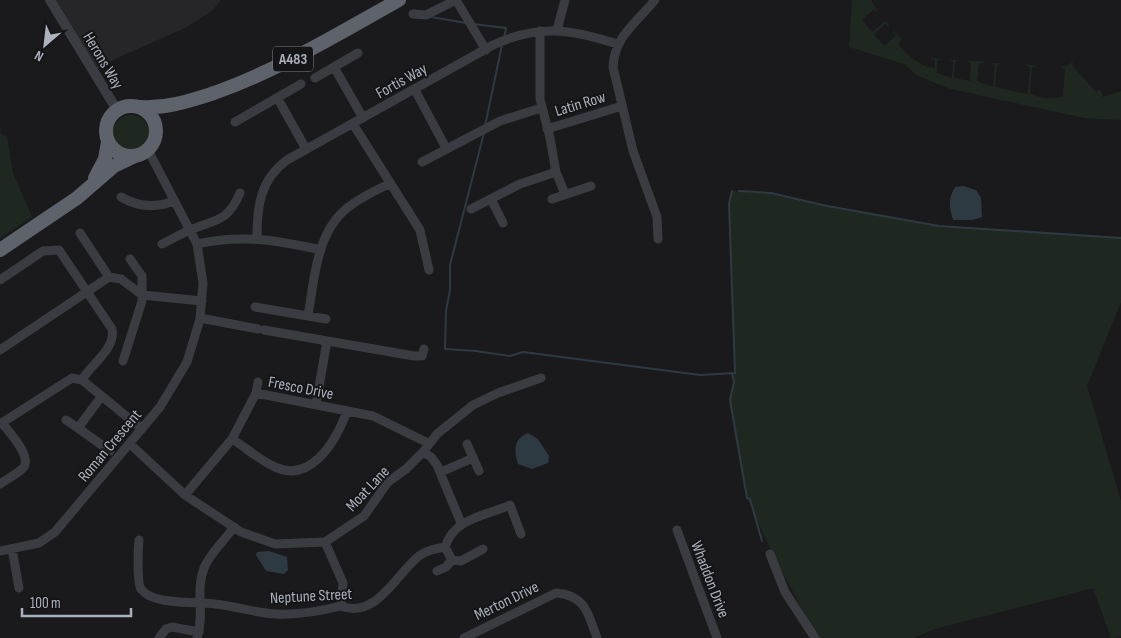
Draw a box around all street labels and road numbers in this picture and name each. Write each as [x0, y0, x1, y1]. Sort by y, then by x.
street label: Herons Way [78, 29, 127, 93]
road number: A483 [273, 46, 313, 72]
street label: Fortis Way [373, 60, 431, 103]
street label: Latin Row [553, 88, 608, 121]
street label: Fresco Drive [266, 373, 335, 404]
street label: Roman Crescent [74, 406, 146, 486]
street label: Moat Lane [342, 462, 394, 516]
street label: Whaddon Drive [686, 538, 733, 621]
street label: Merton Drive [471, 578, 542, 625]
street label: Neptune Street [269, 585, 353, 608]

